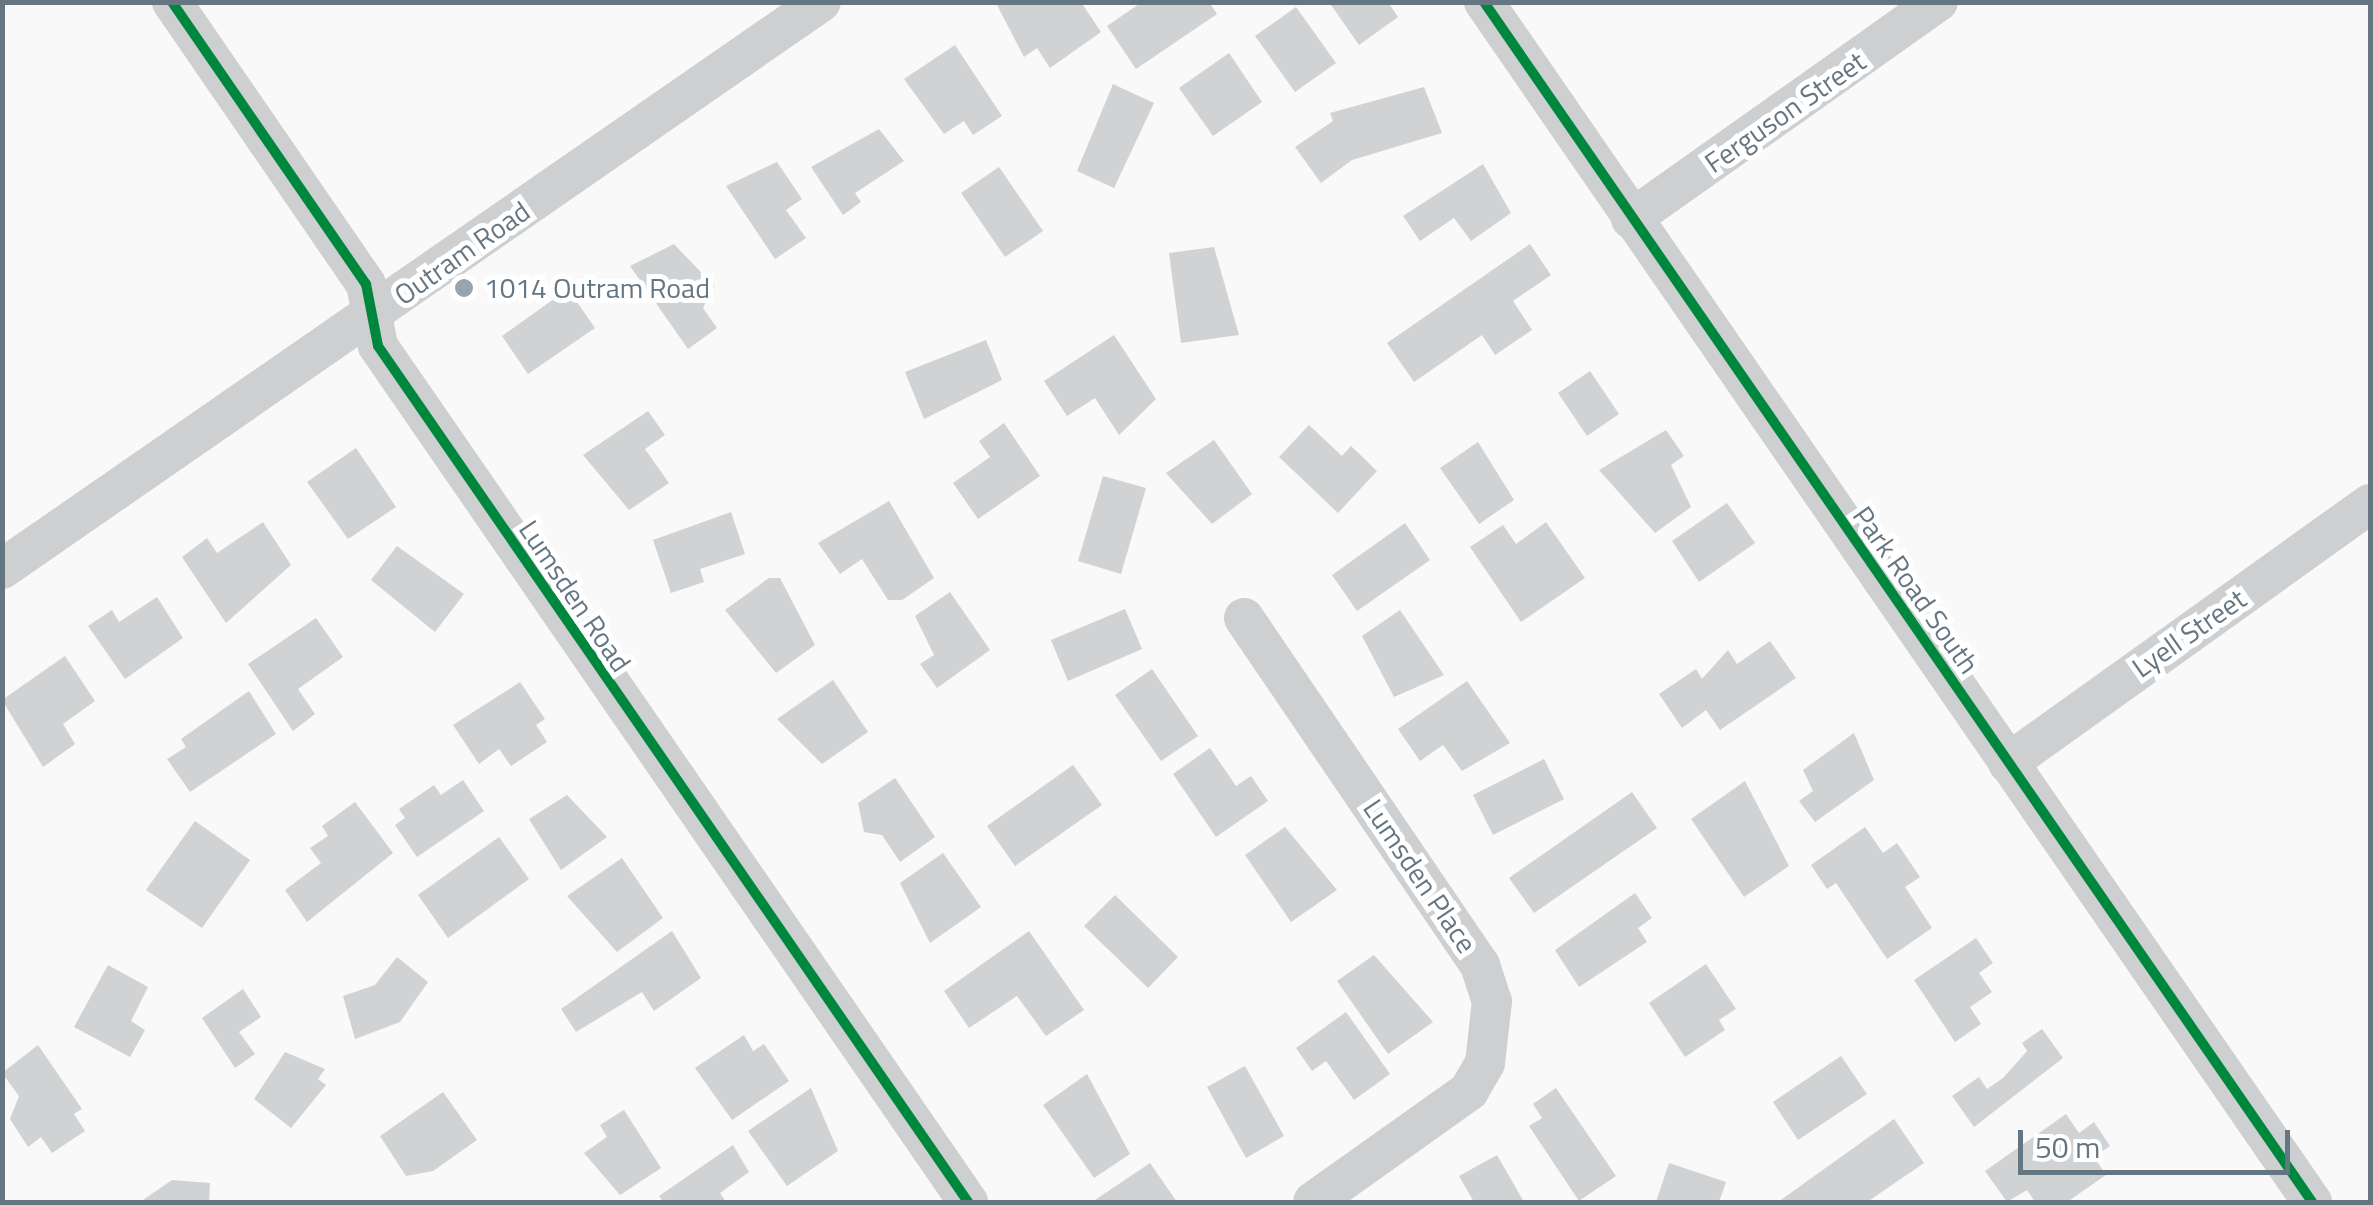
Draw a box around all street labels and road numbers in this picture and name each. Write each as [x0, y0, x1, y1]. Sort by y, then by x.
street label: Ferguson Street [1698, 44, 1872, 180]
street label: Outram Road [388, 194, 536, 312]
street label: Park Road South [1846, 500, 1986, 680]
street label: Lumsden Road [512, 514, 638, 678]
street label: Lyell Street [2126, 582, 2252, 684]
street label: Lumsden Place [1356, 793, 1484, 959]

